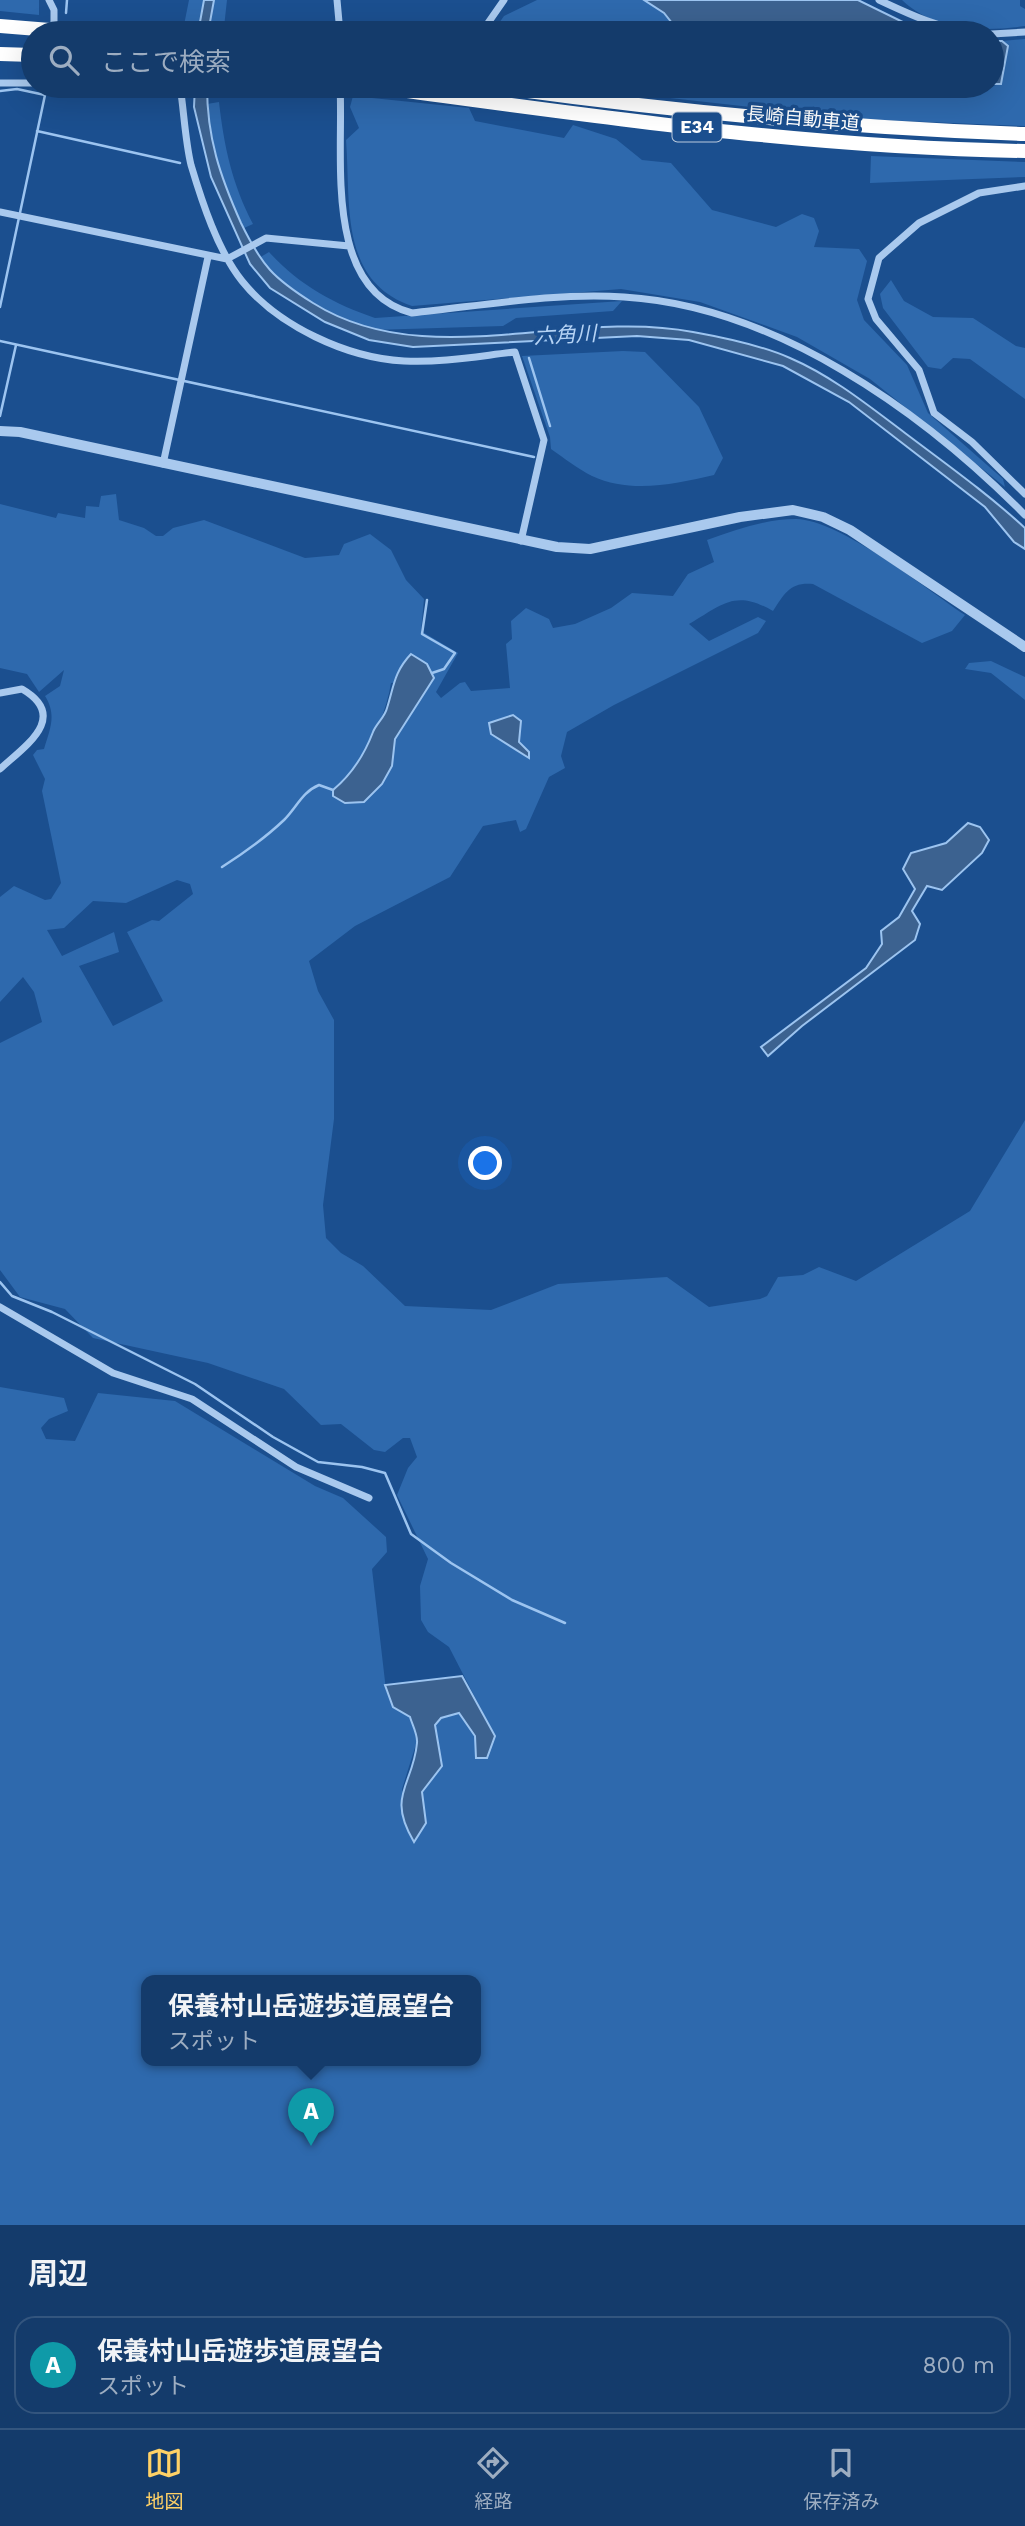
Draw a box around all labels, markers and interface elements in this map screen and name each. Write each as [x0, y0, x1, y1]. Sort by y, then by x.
search box [21, 21, 1004, 98]
icon: search [45, 41, 83, 79]
text: ここで検索 [101, 47, 231, 77]
street label: 長崎自動車道 [745, 102, 861, 135]
road number: E34 [672, 112, 722, 142]
water label: 六角川 [533, 320, 599, 349]
your location [468, 1146, 502, 1180]
popup [141, 1975, 481, 2066]
text: 保養村山岳遊歩道展望台 [168, 1991, 454, 2021]
text: スポット [168, 2028, 260, 2055]
pin: A [288, 2088, 334, 2146]
text: 周辺 [28, 2256, 88, 2291]
text: 保養村山岳遊歩道展望台 [97, 2336, 383, 2366]
text: A [45, 2352, 61, 2379]
text: 800 m [922, 2352, 995, 2379]
text: スポット [97, 2373, 189, 2400]
tab: 地図 [145, 2444, 184, 2513]
tab: 経路 [474, 2444, 513, 2513]
tab: 保存済み [803, 2444, 880, 2513]

